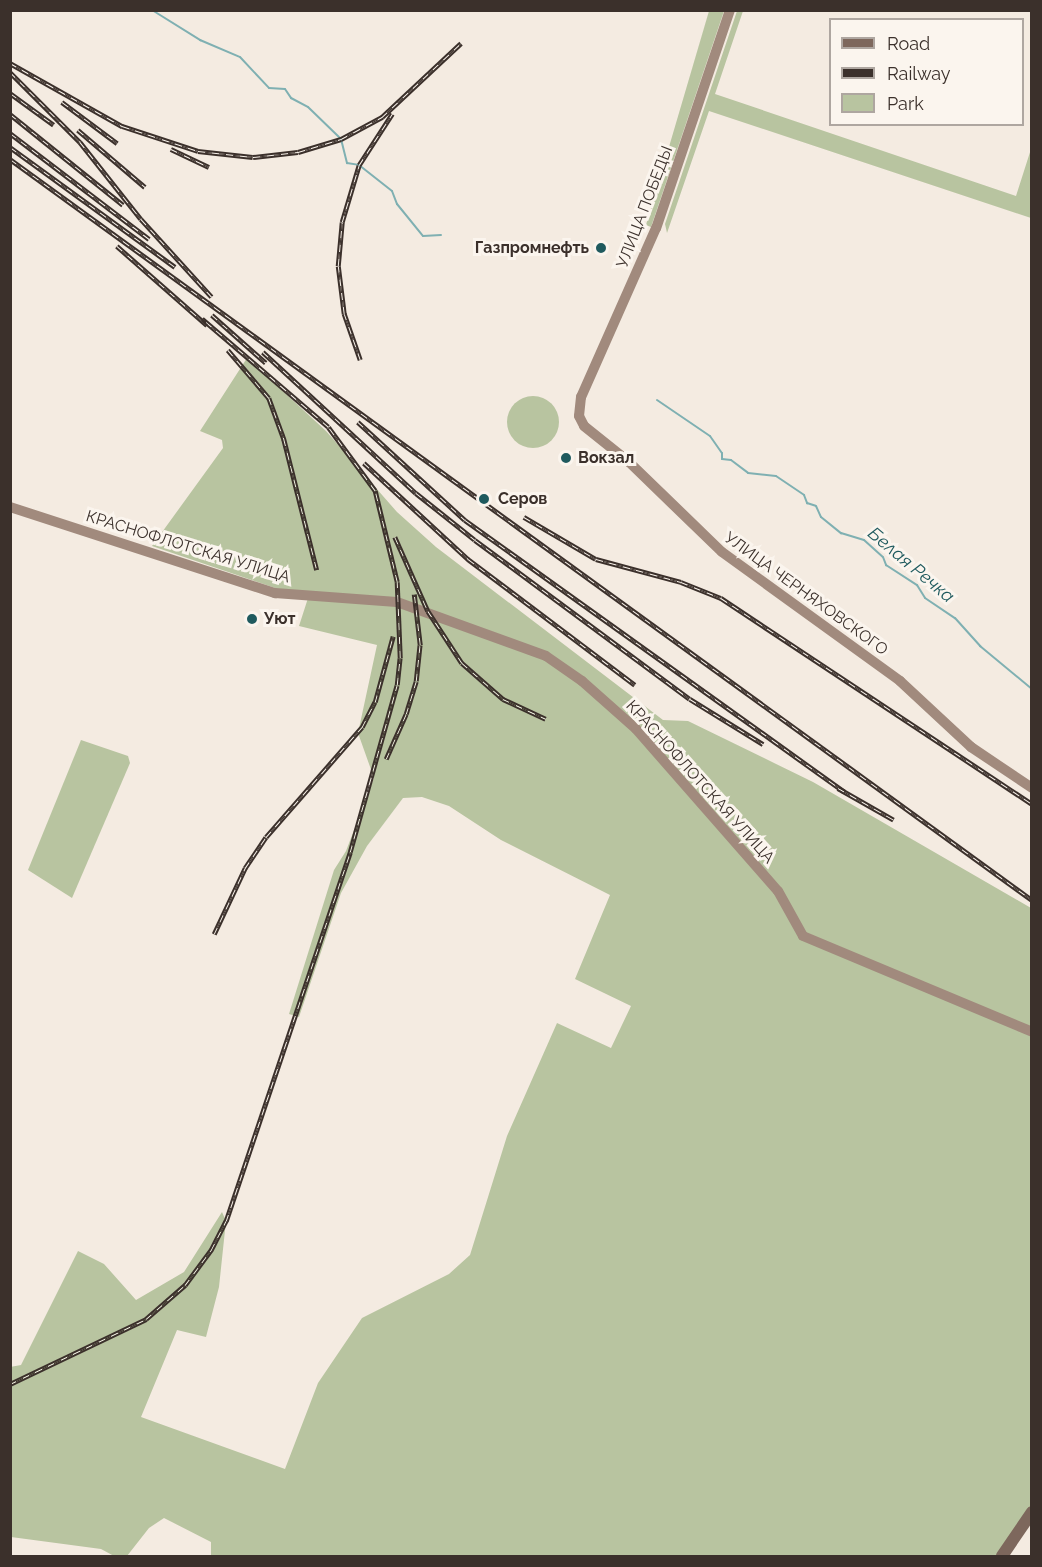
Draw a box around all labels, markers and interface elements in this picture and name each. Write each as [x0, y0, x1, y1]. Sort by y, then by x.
legend [829, 18, 1024, 126]
text: Road [887, 33, 930, 54]
text: Railway [887, 63, 951, 84]
text: Park [887, 93, 924, 114]
street label: УЛИЦА ПОБЕДЫ [613, 143, 677, 271]
place label: Газпромнефть [475, 238, 589, 258]
marker: Газпромнефть [594, 241, 608, 255]
place label: Вокзал [578, 448, 634, 468]
marker: Вокзал [559, 451, 573, 465]
place label: Серов [498, 489, 547, 509]
marker: Серов [475, 490, 493, 508]
street label: КРАСНОФЛОТСКАЯ УЛИЦА [84, 507, 292, 587]
water label: Белая Речка [864, 523, 958, 607]
street label: УЛИЦА ЧЕРНЯХОВСКОГО [720, 528, 892, 660]
place label: Уют [264, 609, 295, 629]
marker: Уют [245, 612, 259, 626]
street label: КРАСНОФЛОТСКАЯ УЛИЦА [622, 697, 778, 867]

